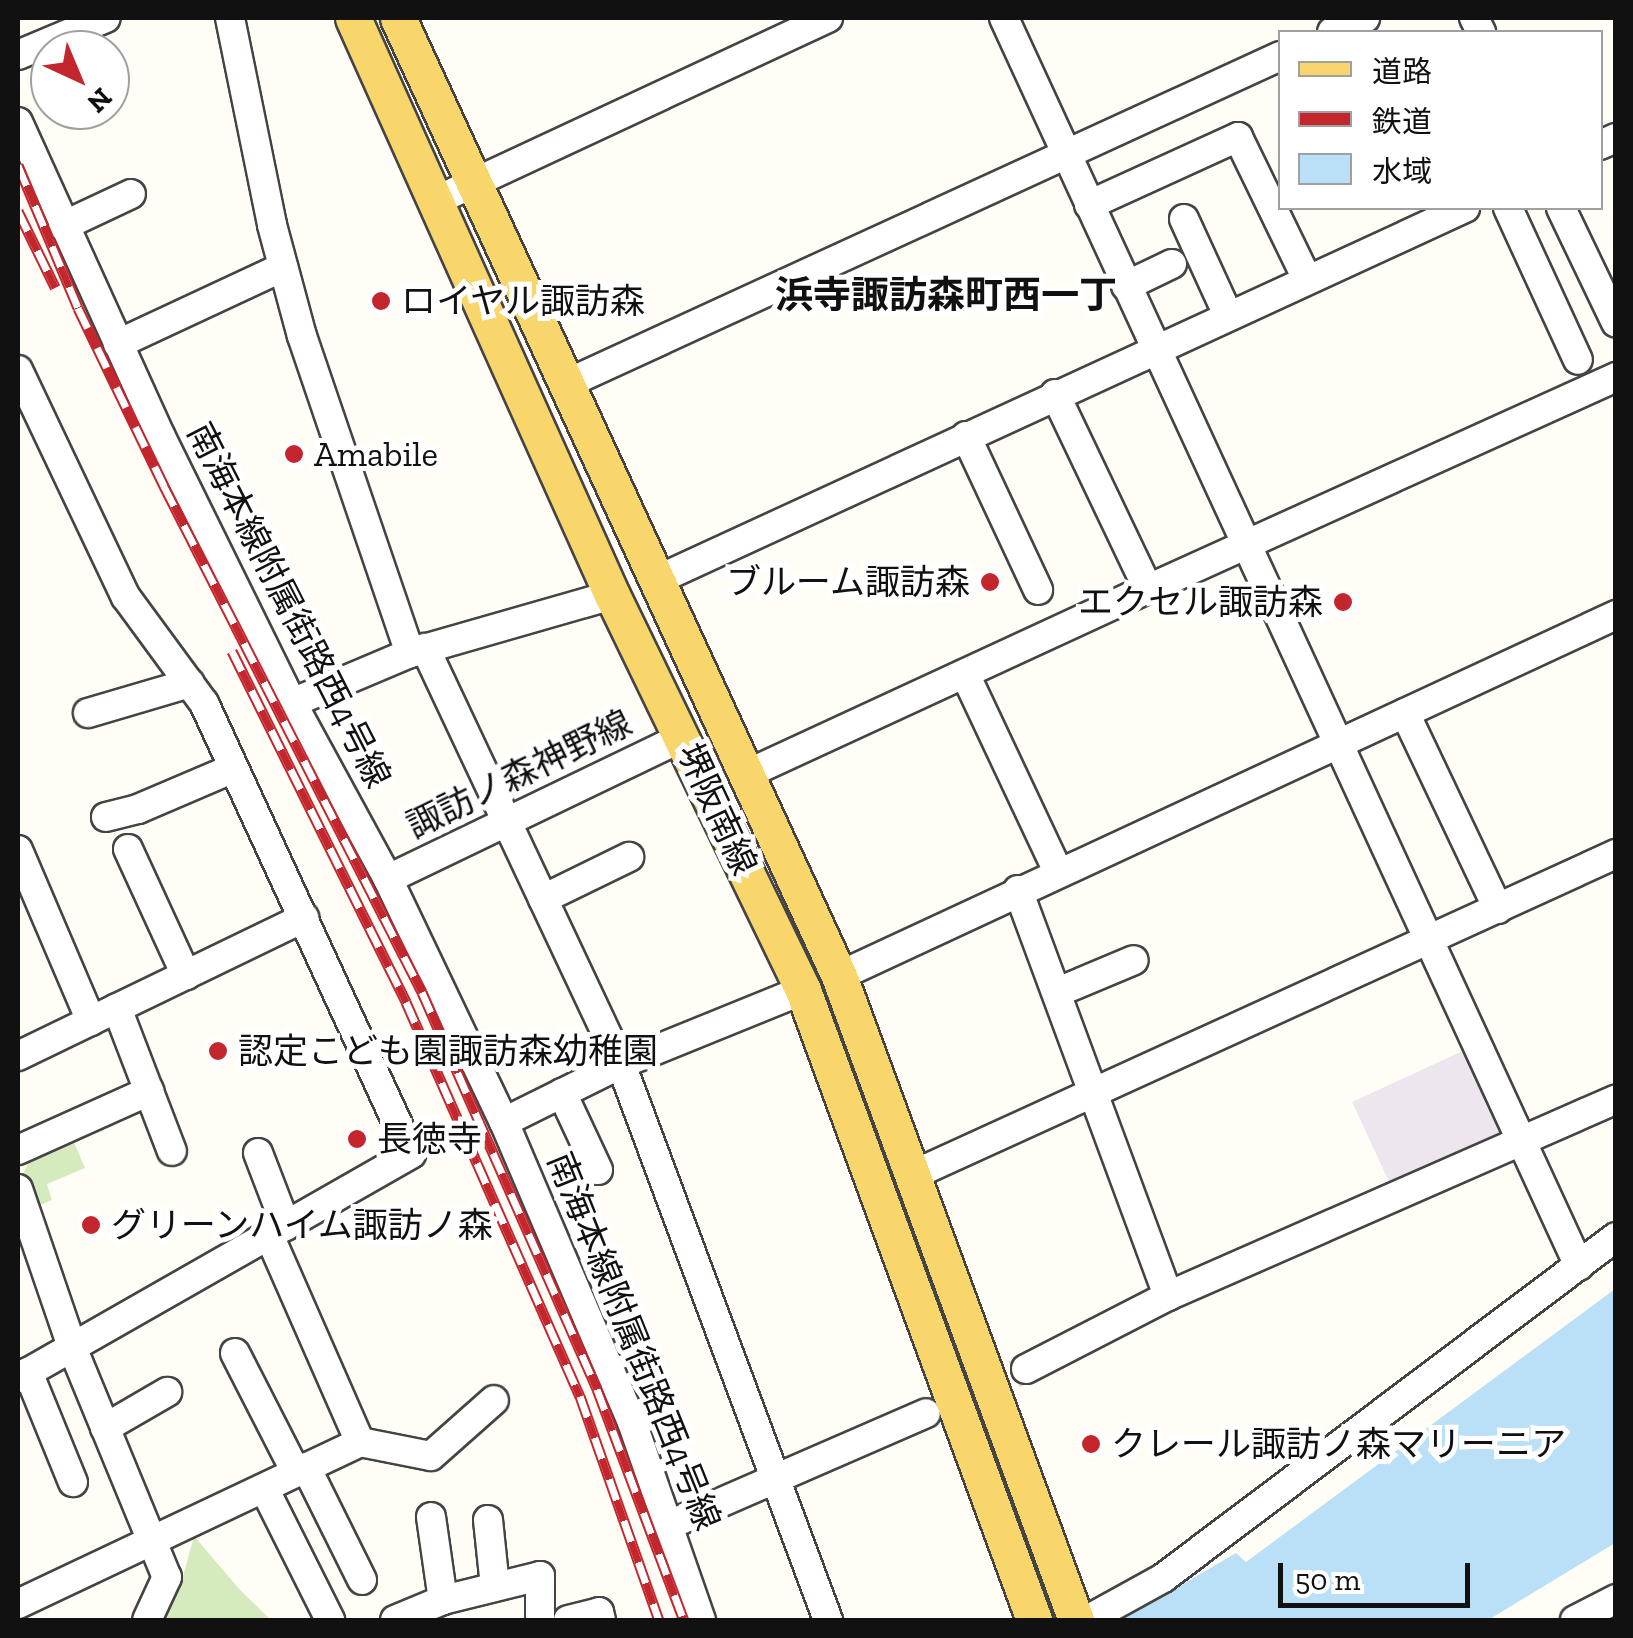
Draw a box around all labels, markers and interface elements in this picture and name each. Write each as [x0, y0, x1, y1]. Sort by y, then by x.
north arrow [30, 30, 130, 130]
legend [1278, 30, 1603, 210]
text: 道路 [1372, 54, 1432, 90]
text: N [81, 81, 119, 120]
text: 鉄道 [1372, 104, 1432, 140]
text: 水域 [1372, 154, 1432, 190]
district label: 浜寺諏訪森町西一丁 [775, 273, 1117, 319]
place label: ロイヤル諏訪森 [401, 280, 646, 322]
marker: ロイヤル諏訪森 [370, 290, 392, 312]
street label: 南海本線附属街路西4号線 [179, 416, 399, 794]
place label: Amabile [314, 433, 438, 475]
marker: Amabile [283, 443, 305, 465]
place label: ブルーム諏訪森 [725, 561, 970, 603]
marker: ブルーム諏訪森 [979, 571, 1001, 593]
place label: エクセル諏訪森 [1078, 581, 1323, 623]
marker: エクセル諏訪森 [1332, 591, 1354, 613]
street label: 諏訪ノ森神野線 [400, 701, 638, 847]
street label: 堺阪南線 [668, 737, 766, 881]
place label: 認定こども園諏訪森幼稚園 [238, 1030, 658, 1072]
marker: 認定こども園諏訪森幼稚園 [207, 1040, 229, 1062]
place label: 長徳寺 [377, 1118, 482, 1160]
marker: 長徳寺 [346, 1128, 368, 1150]
street label: 南海本線附属街路西4号線 [539, 1146, 729, 1536]
place label: グリーンハイム諏訪ノ森 [111, 1204, 496, 1246]
marker: グリーンハイム諏訪ノ森 [80, 1214, 102, 1236]
place label: クレール諏訪ノ森マリーニア [1111, 1423, 1566, 1465]
marker: クレール諏訪ノ森マリーニア [1080, 1433, 1102, 1455]
scale bar [1283, 1543, 1476, 1605]
text: 50 m [1295, 1562, 1360, 1598]

